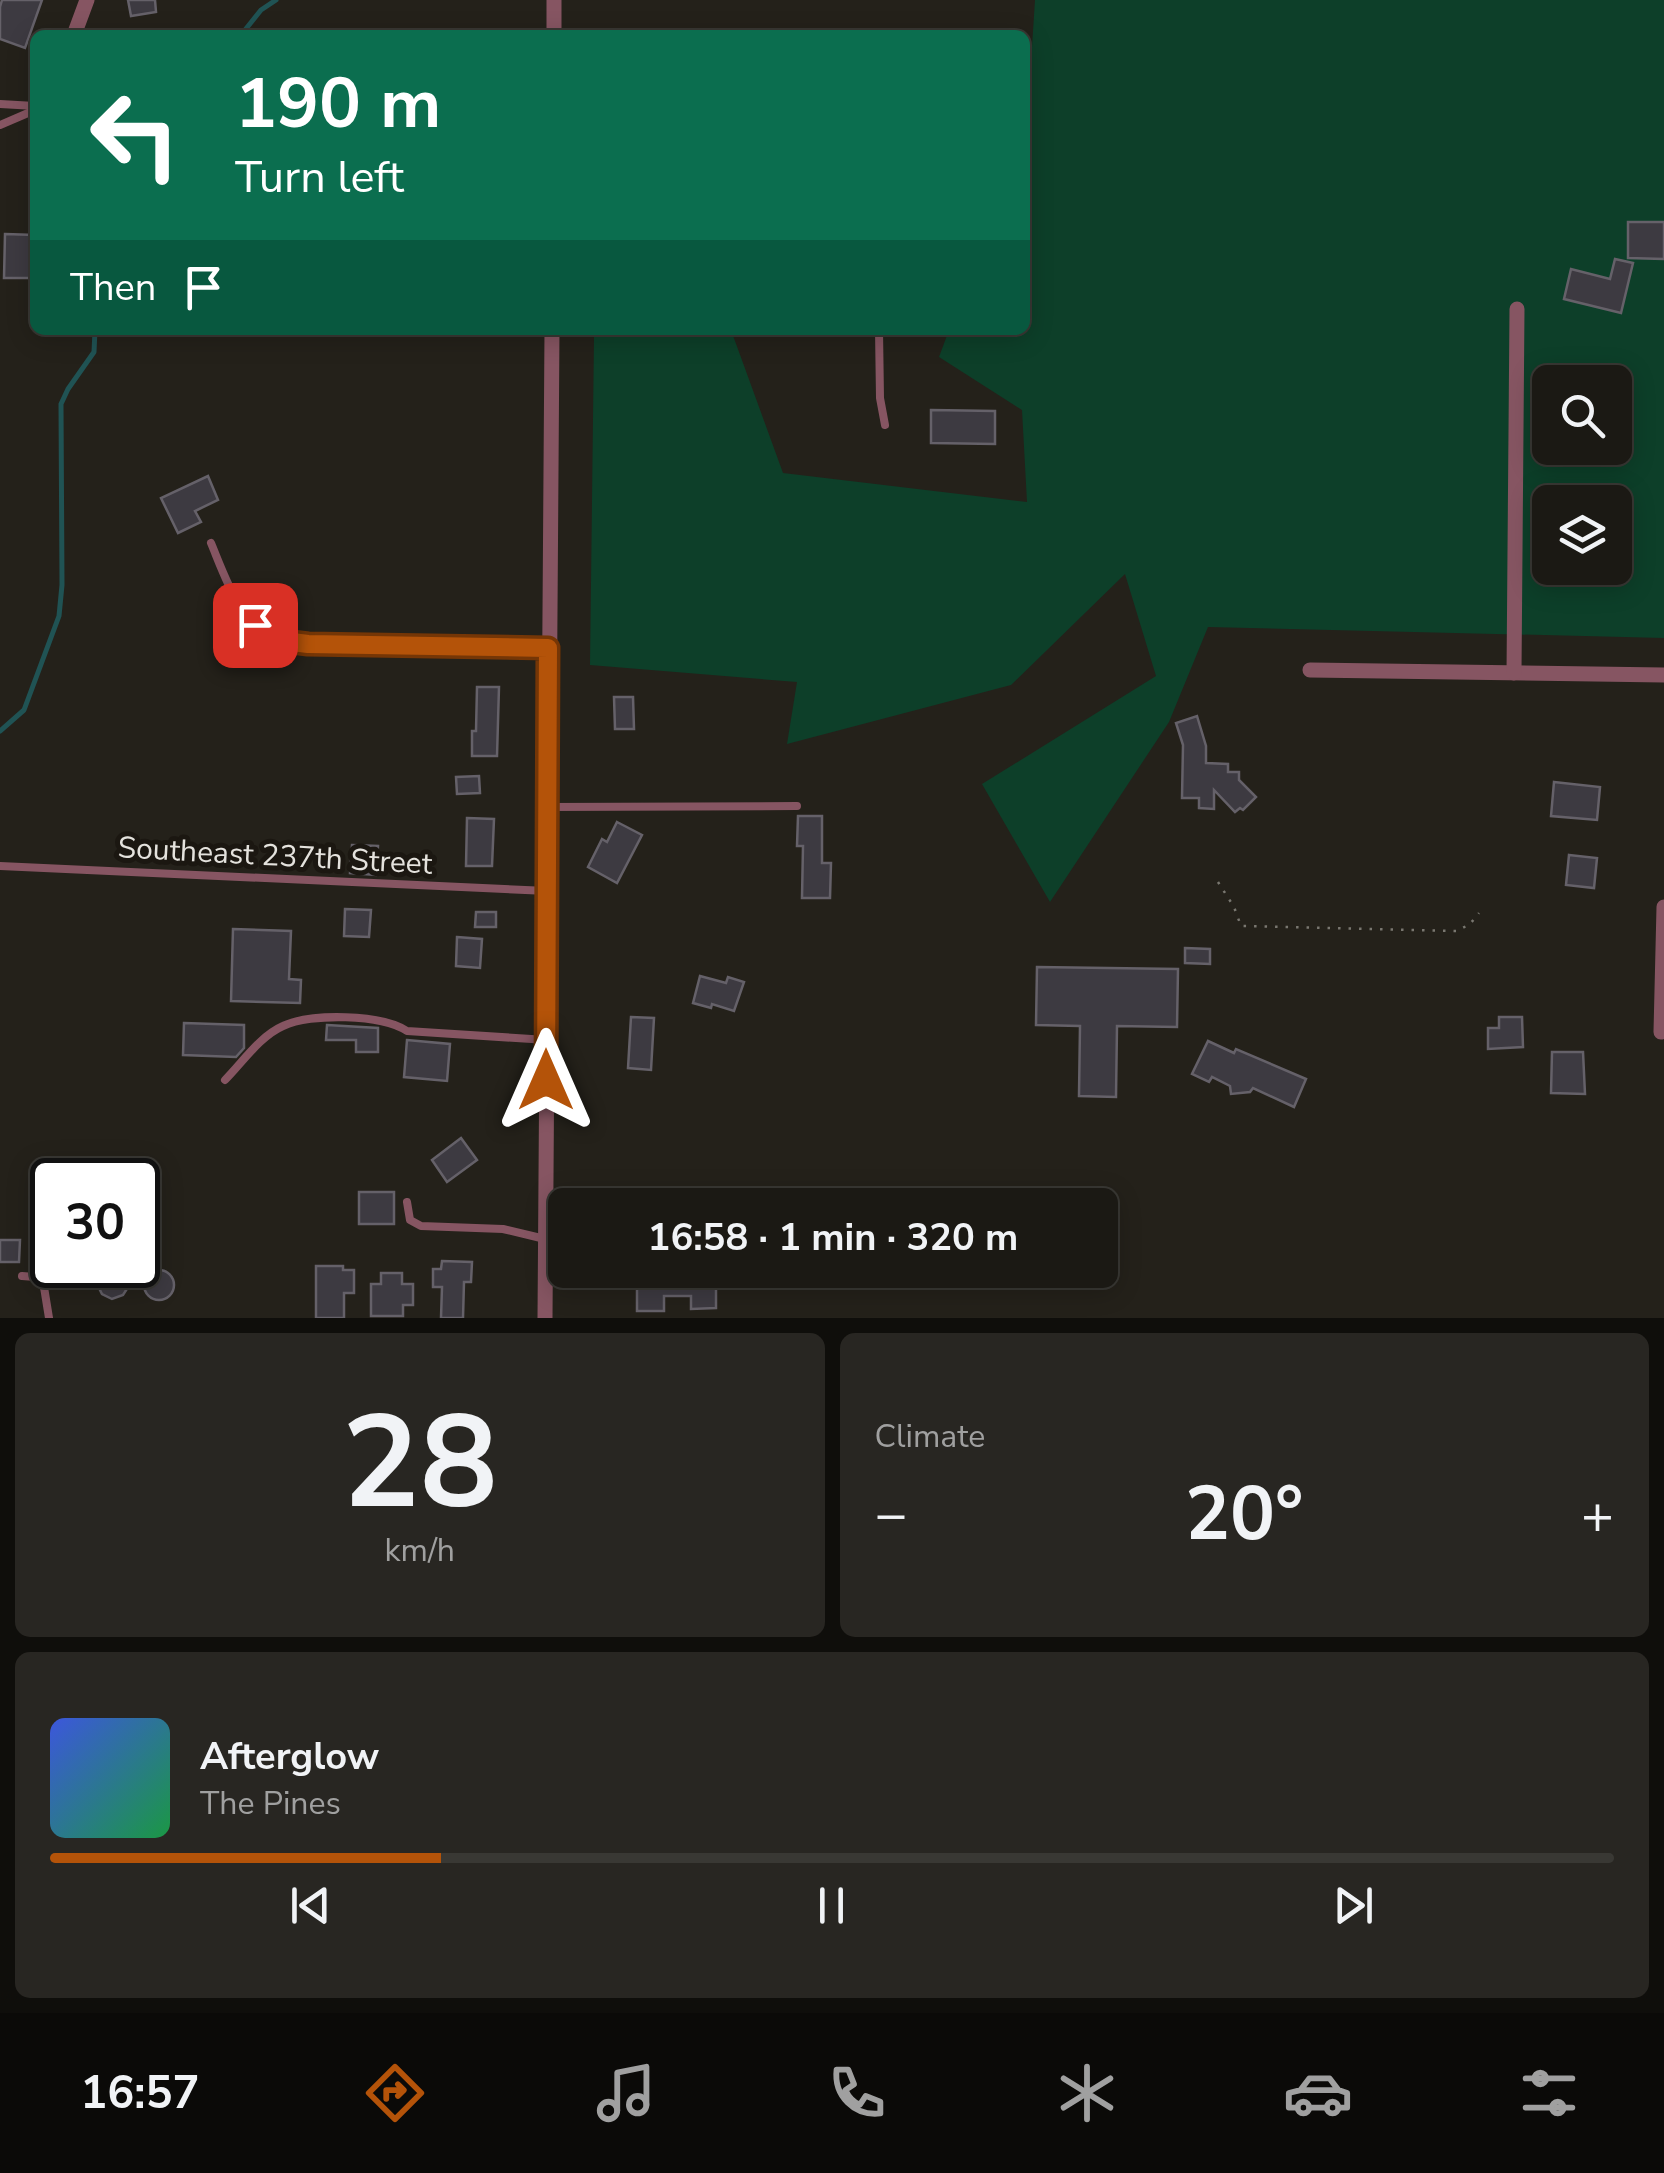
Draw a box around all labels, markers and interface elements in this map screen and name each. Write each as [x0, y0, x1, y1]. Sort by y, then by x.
text: 190 m [235, 56, 441, 152]
icon: left [70, 70, 200, 200]
text: Turn left [235, 147, 404, 208]
icon: arrive [176, 260, 231, 315]
text: Then [70, 262, 156, 313]
map controls [1532, 365, 1632, 585]
button: search [1532, 365, 1632, 465]
button: layers [1532, 485, 1632, 585]
pin [213, 583, 298, 668]
icon: arrive [228, 598, 283, 653]
street label: Southeast 237th Street [117, 827, 434, 885]
position arrow [494, 1028, 598, 1132]
speed limit sign: 30 [30, 1158, 160, 1288]
text: 16:58 · 1 min · 320 m [648, 1212, 1018, 1263]
text: 28 [342, 1375, 498, 1552]
text: Climate [875, 1415, 985, 1458]
text: 20° [1185, 1463, 1303, 1565]
text: − [875, 1477, 908, 1552]
text: + [1581, 1477, 1614, 1552]
text: km/h [384, 1529, 455, 1572]
text: Afterglow [200, 1731, 379, 1782]
text: The Pines [200, 1782, 341, 1825]
icon: previous [283, 1878, 338, 1933]
icon: pause [804, 1878, 859, 1933]
icon: next [1326, 1878, 1381, 1933]
icon: directions [360, 2058, 430, 2128]
icon: music [591, 2058, 661, 2128]
icon: phone [822, 2058, 892, 2128]
icon: climate [1052, 2058, 1122, 2128]
icon: car [1283, 2058, 1353, 2128]
icon: filters [1514, 2058, 1584, 2128]
text: 16:57 [80, 2063, 200, 2124]

